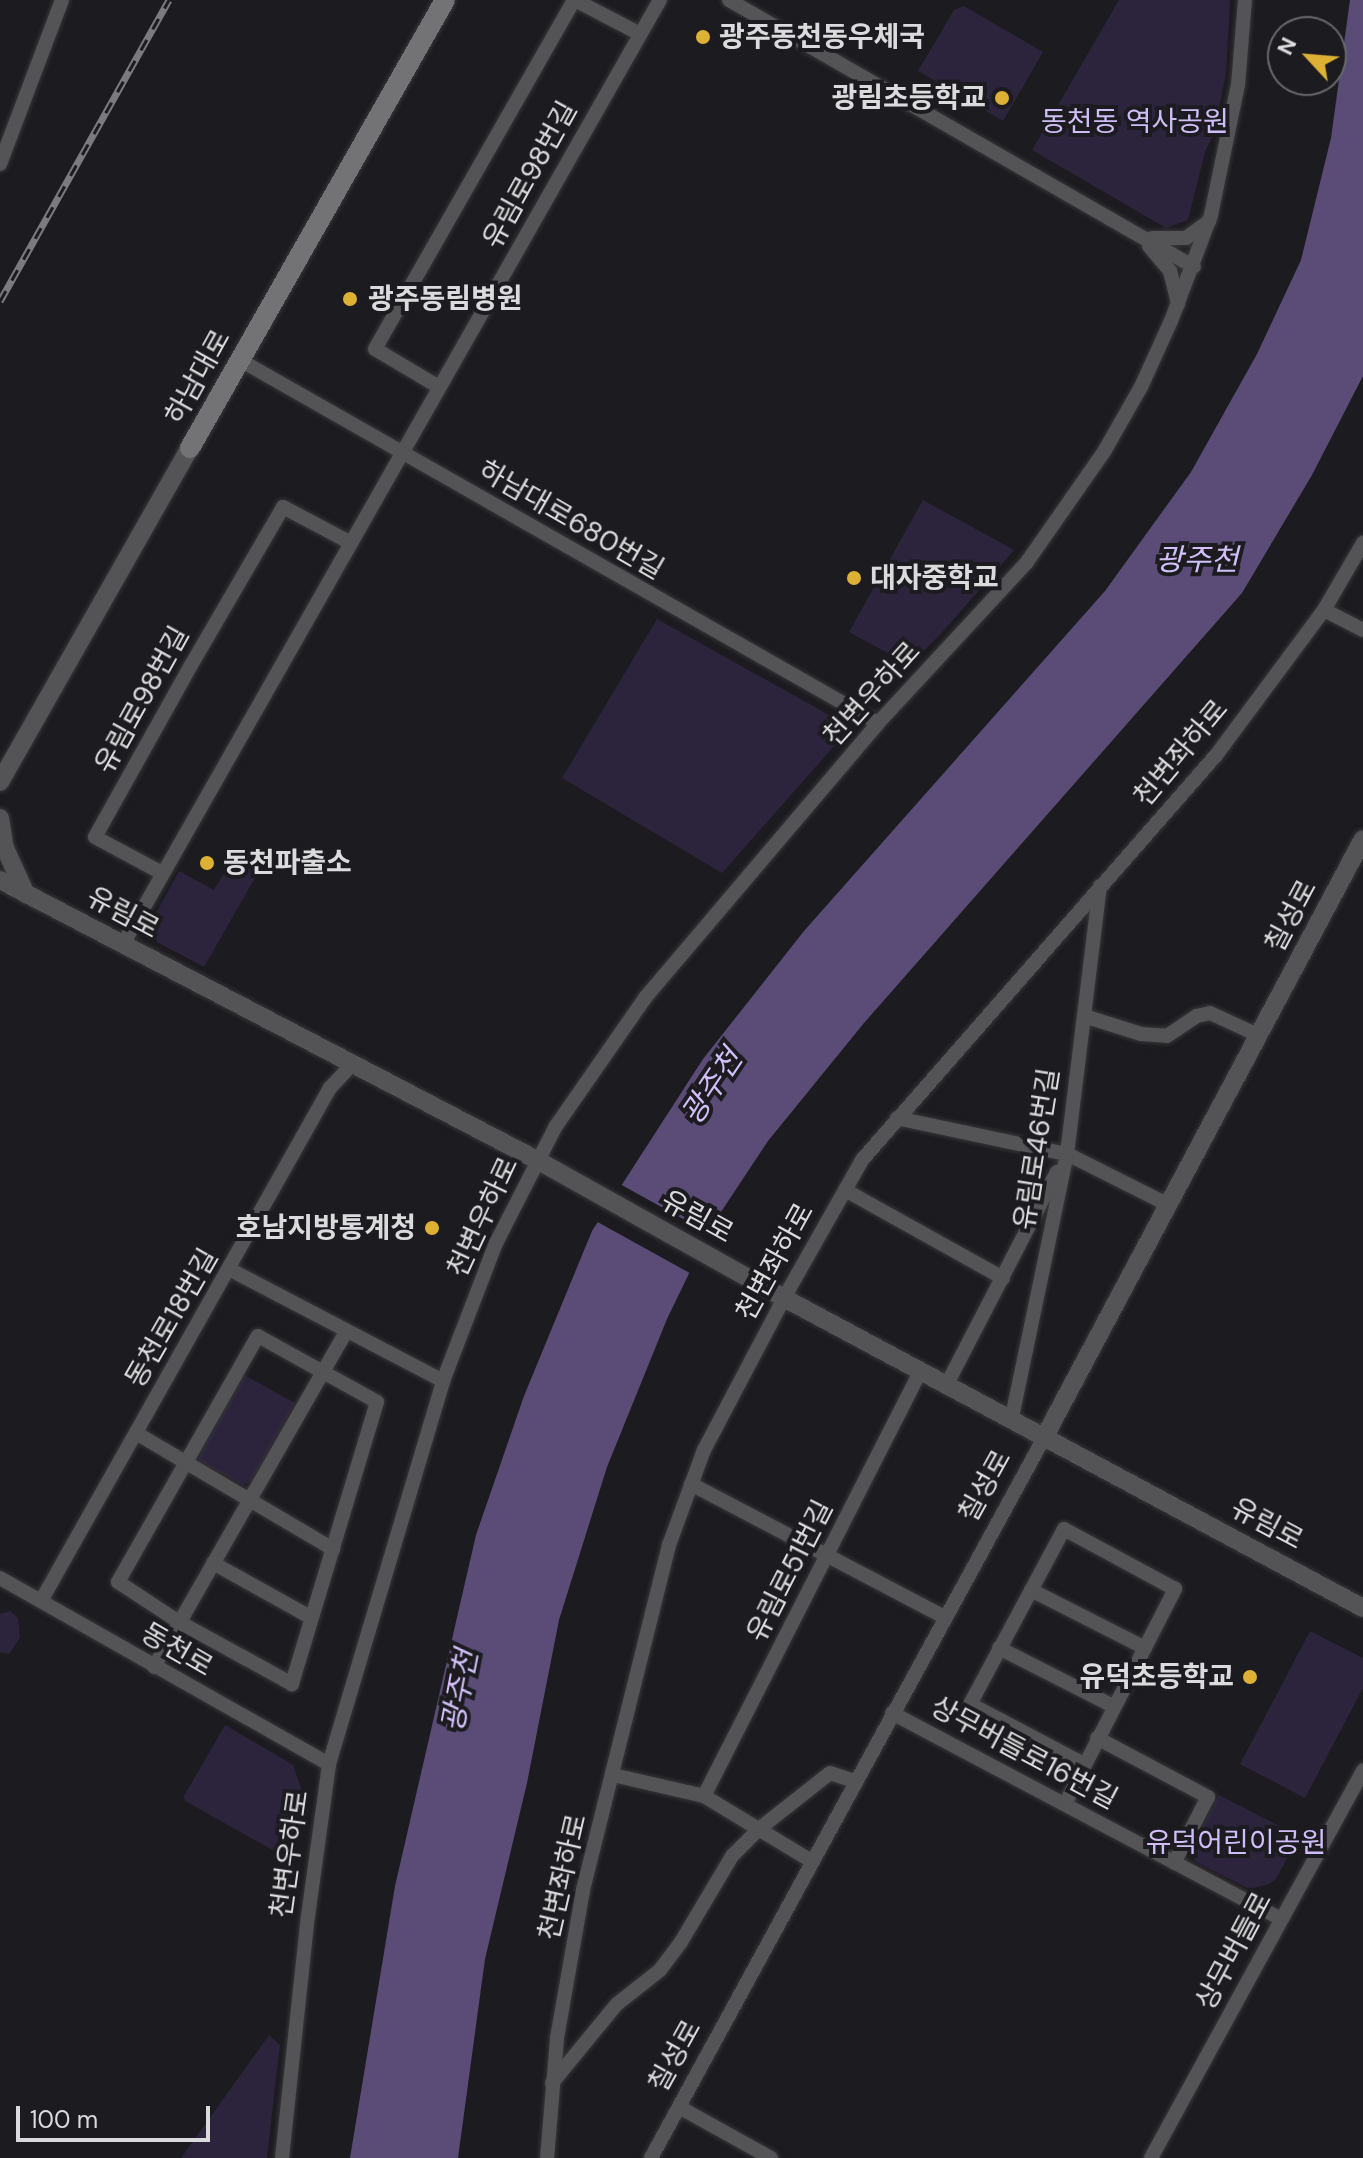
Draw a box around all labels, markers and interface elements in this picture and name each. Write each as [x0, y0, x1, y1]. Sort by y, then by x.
north arrow [1267, 16, 1347, 96]
place label: 광주동천동우체국 [719, 20, 925, 54]
marker: 광주동천동우체국 [694, 28, 712, 46]
text: N [1270, 33, 1303, 60]
place label: 광림초등학교 [831, 81, 986, 115]
marker: 광림초등학교 [993, 89, 1011, 107]
street label: 유림로98번길 [476, 96, 584, 254]
park label: 동천동 역사공원 [1041, 105, 1229, 139]
place label: 광주동림병원 [368, 282, 523, 316]
marker: 광주동림병원 [339, 288, 361, 310]
street label: 하남대로 [158, 324, 238, 430]
street label: 하남대로680번길 [472, 453, 670, 587]
water label: 광주천 [1156, 542, 1238, 578]
place label: 대자중학교 [870, 561, 999, 595]
marker: 대자중학교 [845, 569, 863, 587]
street label: 유림로98번길 [88, 621, 196, 779]
street label: 천변우하로 [816, 635, 928, 753]
street label: 천변좌하로 [1127, 693, 1235, 813]
place label: 동천파출소 [223, 846, 352, 880]
marker: 동천파출소 [198, 854, 216, 872]
street label: 칠성로 [1258, 874, 1324, 958]
street label: 유림로 [81, 880, 165, 946]
water label: 광주천 [674, 1043, 750, 1131]
street label: 유림로46번길 [1008, 1066, 1066, 1232]
street label: 천변우하로 [441, 1152, 525, 1282]
street label: 유림로 [655, 1184, 739, 1250]
street label: 천변좌하로 [729, 1198, 821, 1326]
place label: 호남지방통계청 [236, 1211, 416, 1245]
marker: 호남지방통계청 [423, 1219, 441, 1237]
street label: 동천로18번길 [119, 1243, 225, 1393]
street label: 칠성로 [952, 1444, 1018, 1528]
street label: 유림로 [1225, 1491, 1309, 1557]
street label: 유림로51번길 [740, 1494, 840, 1648]
street label: 동천로 [135, 1616, 219, 1684]
water label: 광주천 [434, 1647, 486, 1735]
place label: 유덕초등학교 [1079, 1660, 1234, 1694]
marker: 유덕초등학교 [1241, 1668, 1259, 1686]
street label: 상무버들로16번길 [925, 1690, 1123, 1816]
street label: 천변우하로 [264, 1788, 316, 1920]
street label: 천변좌하로 [532, 1810, 594, 1944]
park label: 유덕어린이공원 [1146, 1826, 1326, 1860]
street label: 상무버들로 [1189, 1886, 1279, 2016]
street label: 칠성로 [642, 2014, 708, 2098]
scale bar [20, 2090, 214, 2140]
text: 100 m [30, 2104, 98, 2135]

